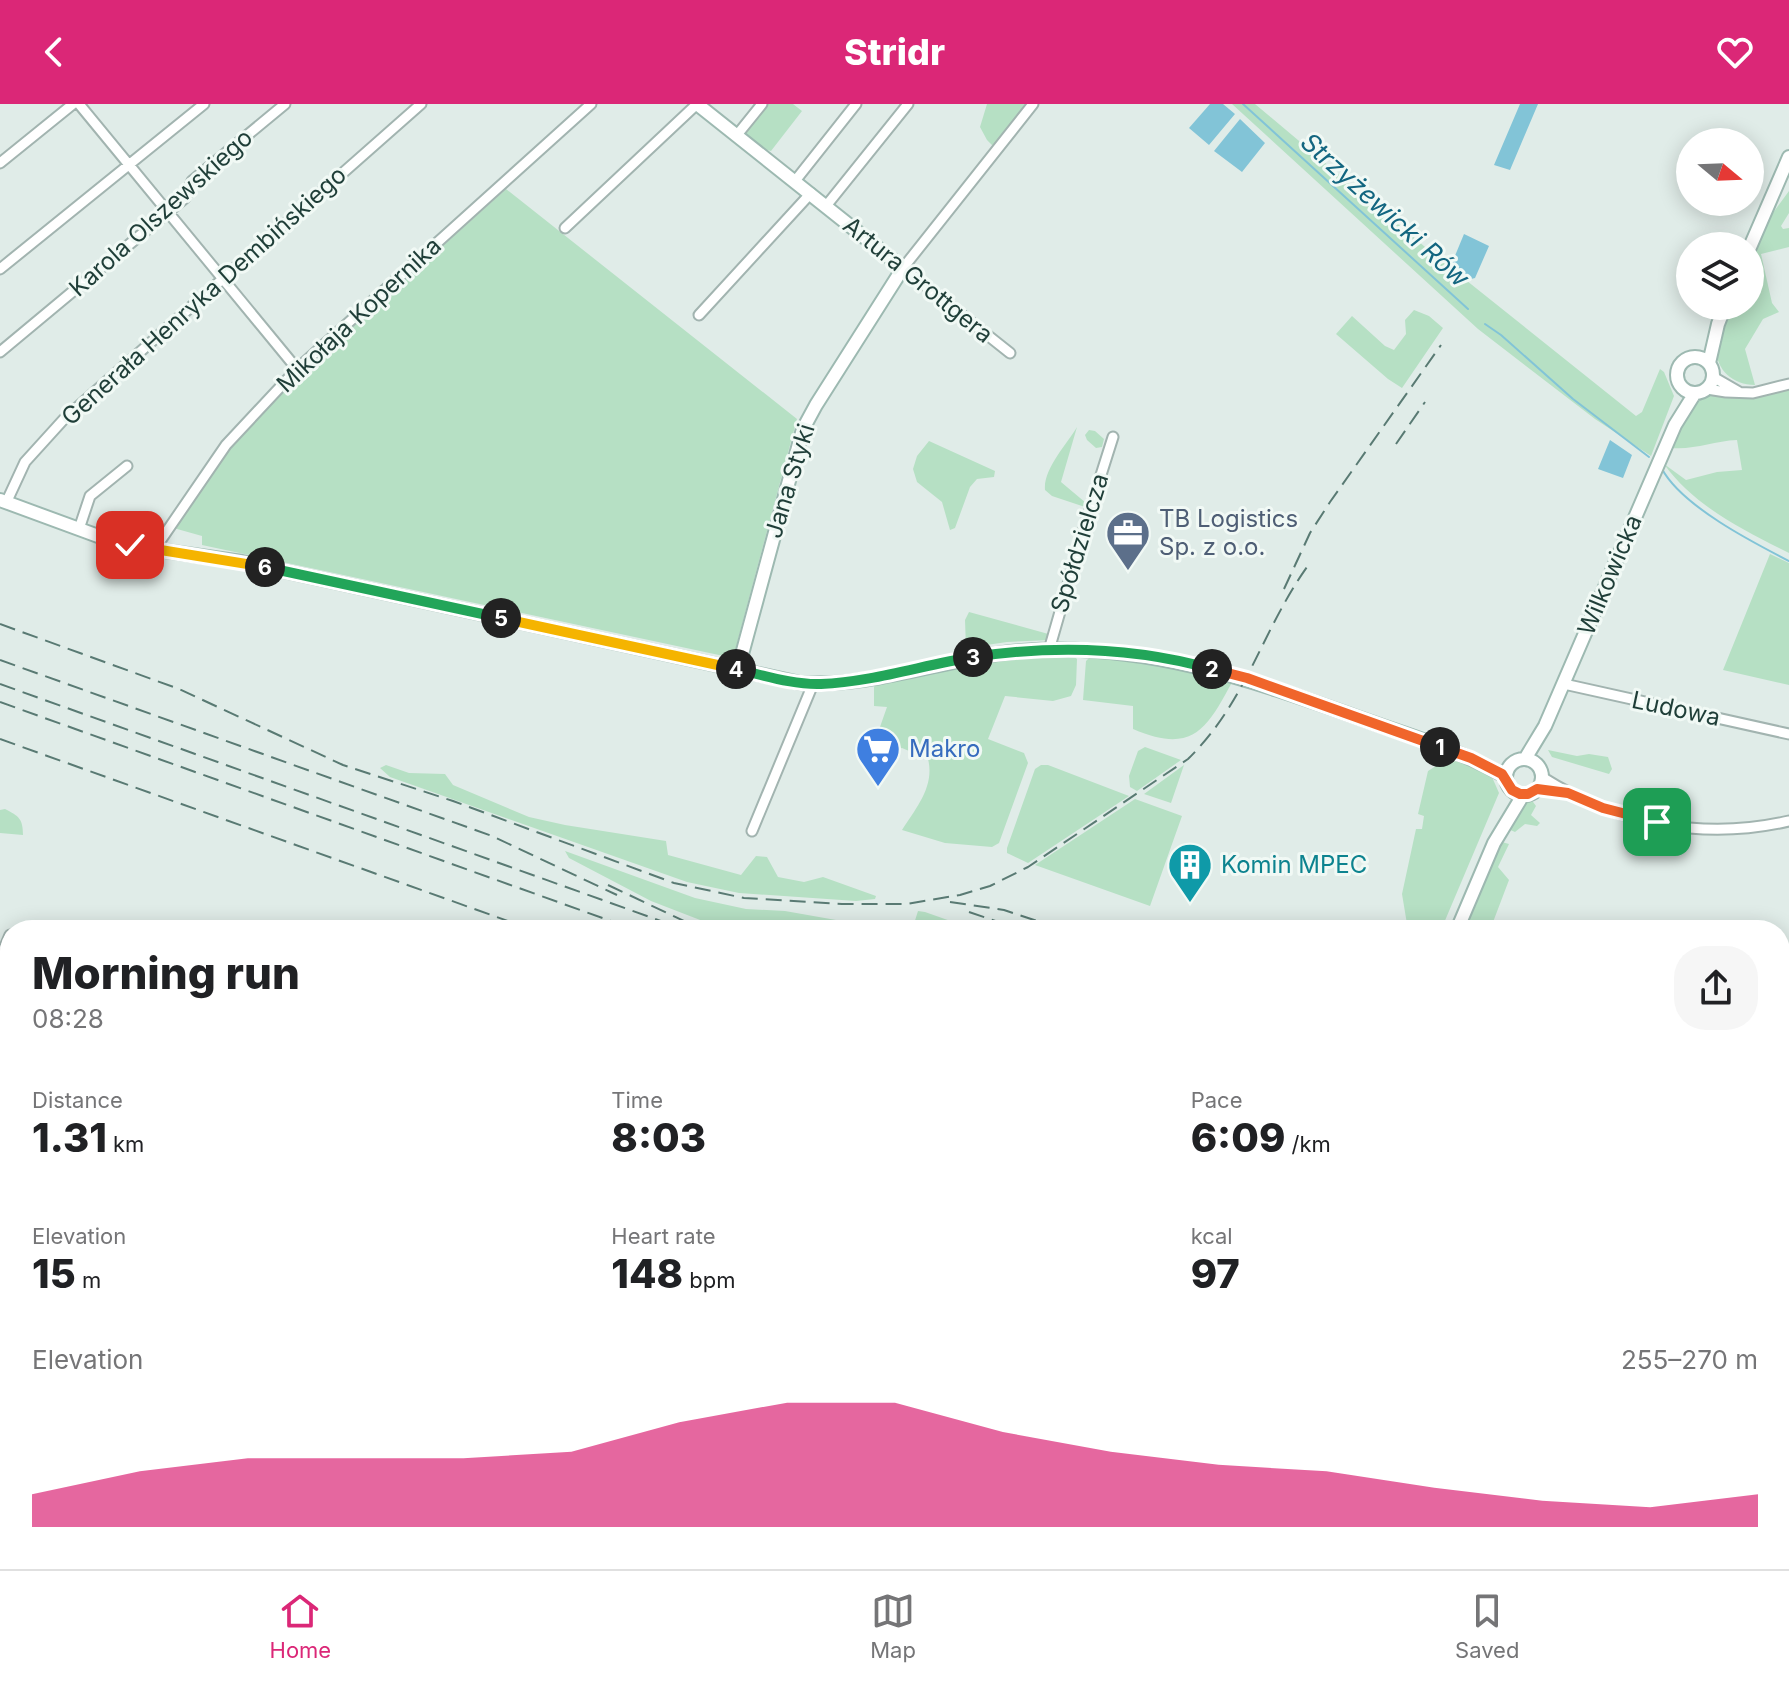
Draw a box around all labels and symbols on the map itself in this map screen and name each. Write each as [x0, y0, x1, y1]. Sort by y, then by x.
street label: Karola Olszewskiego [63, 123, 258, 302]
water label: Strzyżewicki Rów [1295, 126, 1476, 294]
north arrow [1676, 128, 1764, 216]
street label: Generała Henryka Dembińskiego [55, 160, 352, 431]
street label: Artura Grottgera [838, 210, 999, 349]
street label: Mikołaja Kopernika [270, 231, 447, 398]
street label: Jana Styki [758, 420, 821, 541]
street label: Spółdzielcza [1045, 470, 1114, 616]
place label: TB Logistics Sp. z o.o. [1159, 504, 1298, 561]
office icon: TB Logistics Sp. z o.o. [1104, 509, 1152, 572]
street label: Wilkowicka [1571, 510, 1648, 639]
pin [96, 511, 164, 579]
pin: 6 [245, 547, 285, 587]
pin: 5 [481, 598, 521, 638]
pin: 3 [953, 637, 993, 677]
pin: 4 [716, 649, 756, 689]
pin: 2 [1192, 649, 1232, 689]
street label: Ludowa [1629, 685, 1723, 732]
supermarket icon: Makro [854, 725, 902, 788]
pin: 1 [1420, 727, 1460, 767]
place label: Makro [909, 734, 980, 763]
pin [1623, 788, 1691, 856]
building icon: Komin MPEC [1166, 841, 1214, 904]
place label: Komin MPEC [1221, 850, 1367, 879]

